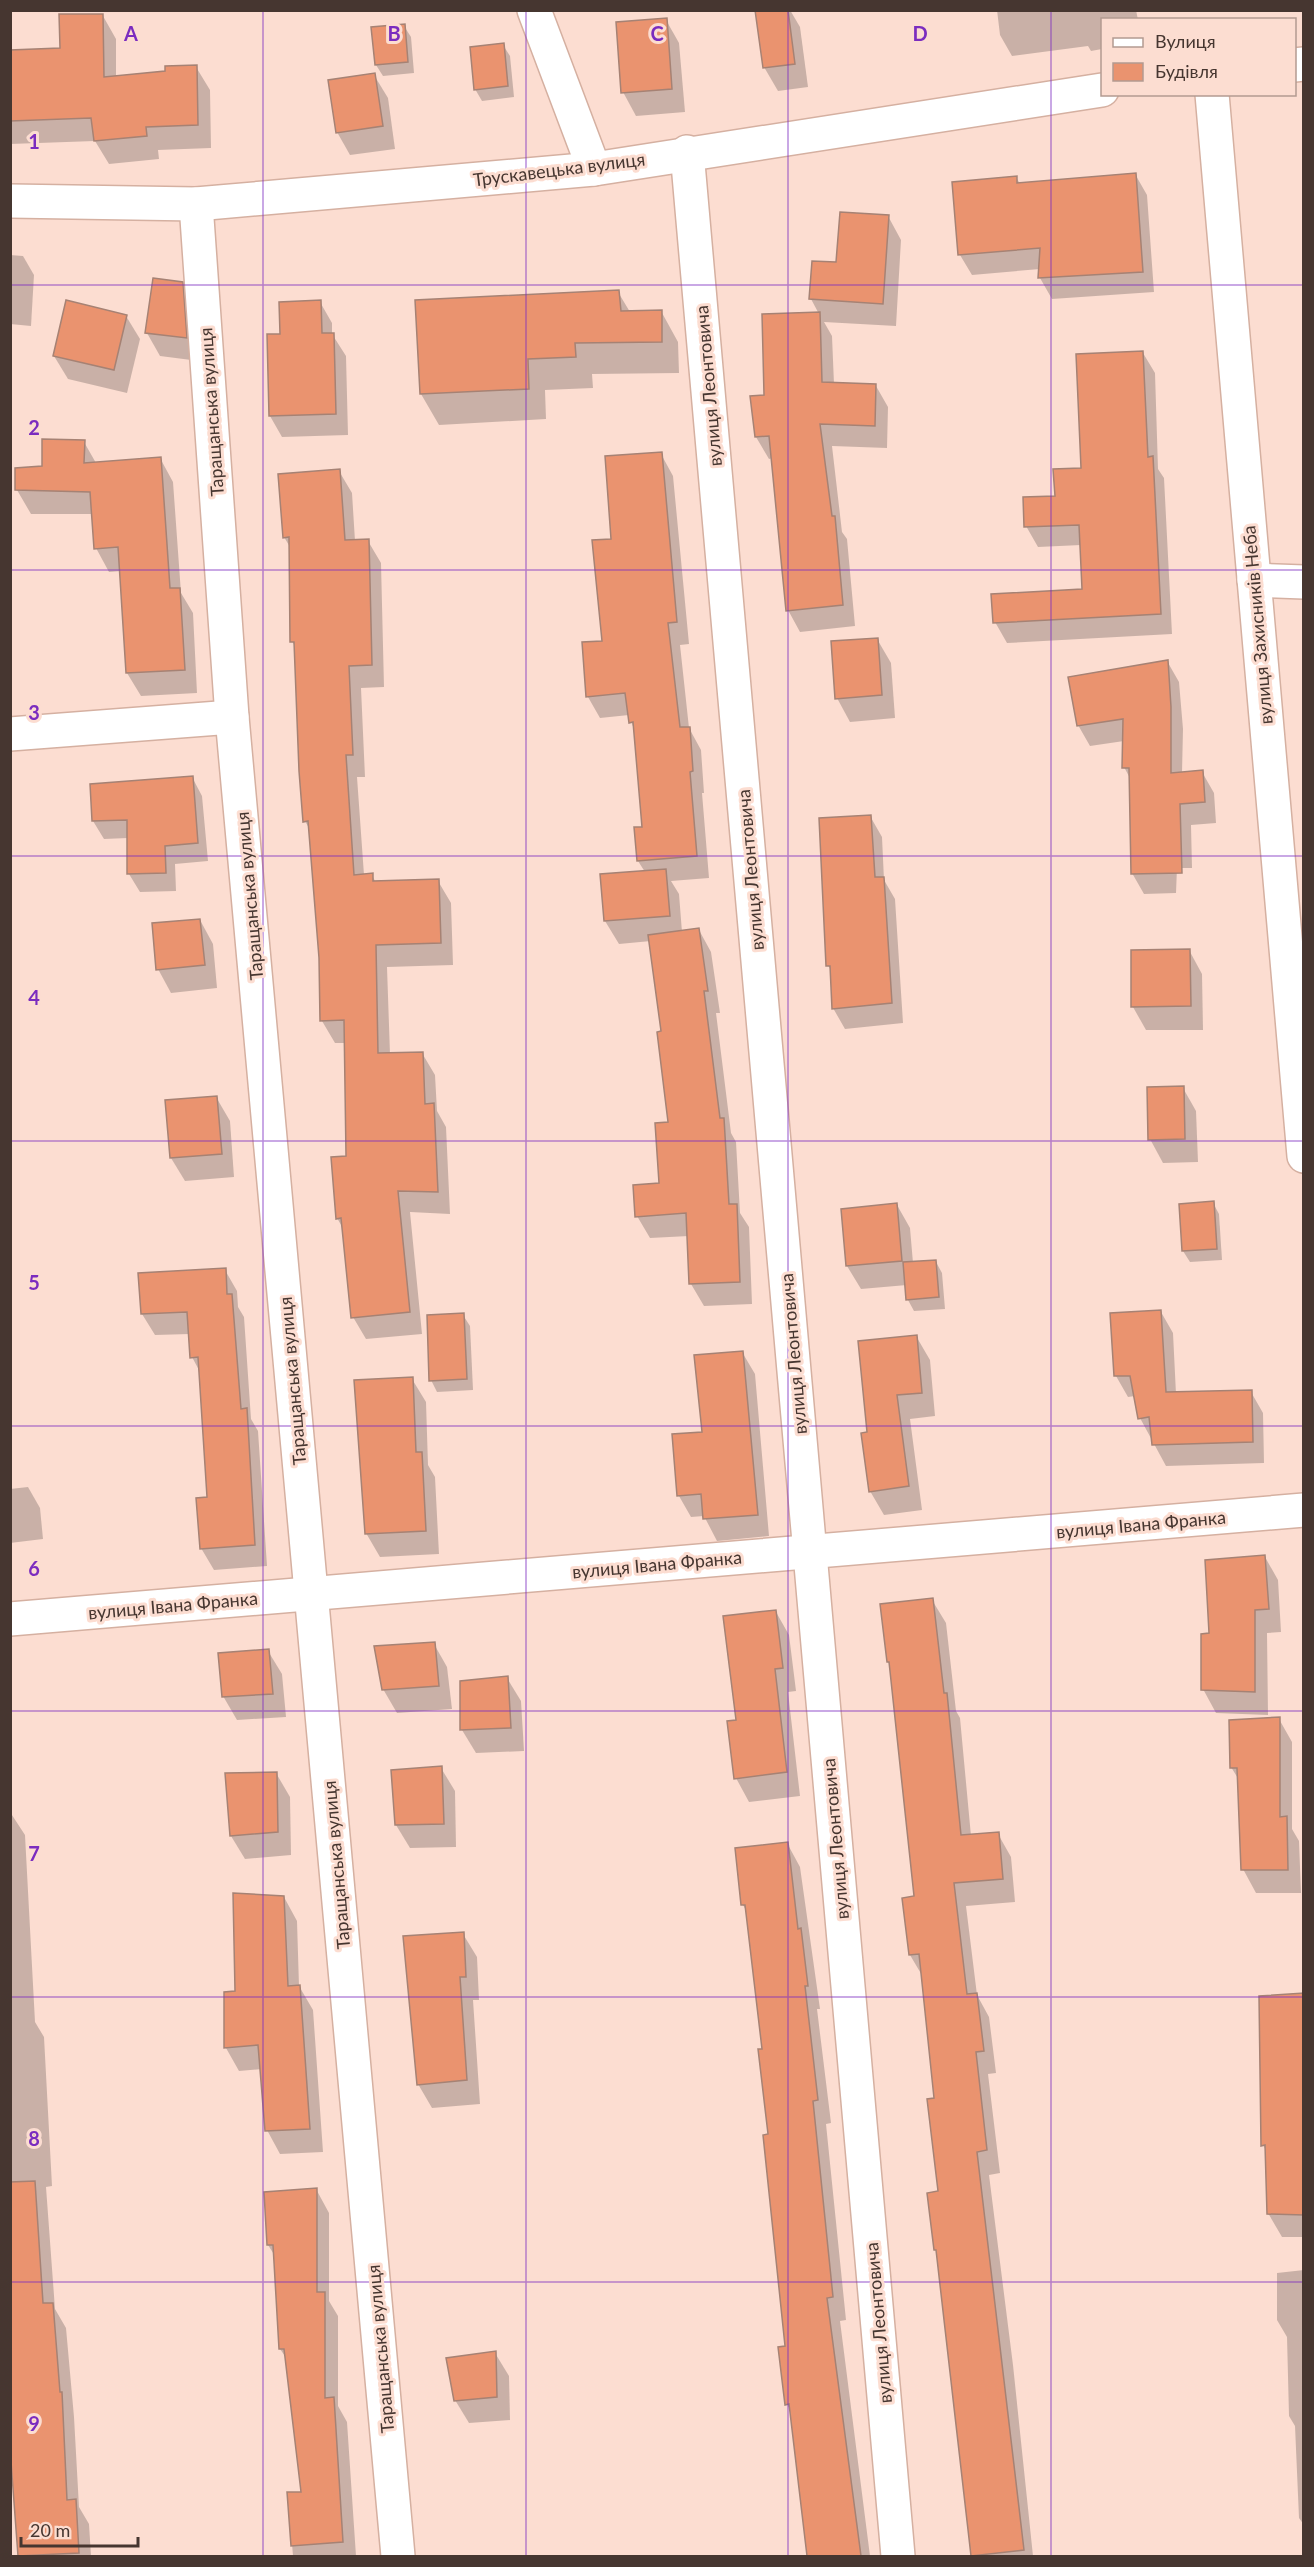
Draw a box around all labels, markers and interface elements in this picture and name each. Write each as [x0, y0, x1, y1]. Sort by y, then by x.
legend [1101, 18, 1296, 96]
text: A [123, 21, 138, 45]
text: B [387, 21, 401, 45]
text: C [650, 21, 664, 45]
text: D [912, 21, 928, 45]
text: Вулиця [1155, 30, 1216, 52]
text: Будівля [1155, 60, 1218, 82]
text: 1 [28, 129, 40, 153]
street label: Трускавецька вулиця [472, 148, 646, 190]
street label: вулиця Леонтовича [690, 305, 726, 467]
street label: Таращанська вулиця [194, 327, 228, 497]
text: 2 [28, 415, 40, 439]
street label: вулиця Захисників Неба [1237, 525, 1277, 725]
text: 3 [28, 700, 40, 724]
street label: вулиця Леонтовича [732, 789, 768, 951]
street label: Таращанська вулиця [231, 811, 267, 981]
text: 4 [28, 985, 40, 1009]
text: 5 [28, 1270, 40, 1294]
street label: вулиця Леонтовича [775, 1273, 811, 1435]
street label: Таращанська вулиця [274, 1296, 310, 1466]
street label: вулиця Івана Франка [1055, 1506, 1227, 1542]
street label: вулиця Івана Франка [571, 1546, 743, 1582]
text: 6 [28, 1556, 40, 1580]
street label: вулиця Івана Франка [87, 1587, 259, 1623]
street label: вулиця Леонтовича [817, 1758, 853, 1920]
street label: Таращанська вулиця [318, 1780, 354, 1950]
text: 7 [28, 1841, 40, 1865]
text: 8 [28, 2126, 40, 2150]
street label: вулиця Леонтовича [860, 2242, 896, 2404]
street label: Таращанська вулиця [362, 2264, 398, 2434]
text: 9 [28, 2411, 40, 2435]
scale bar [21, 2510, 138, 2548]
text: 20 m [30, 2519, 70, 2541]

